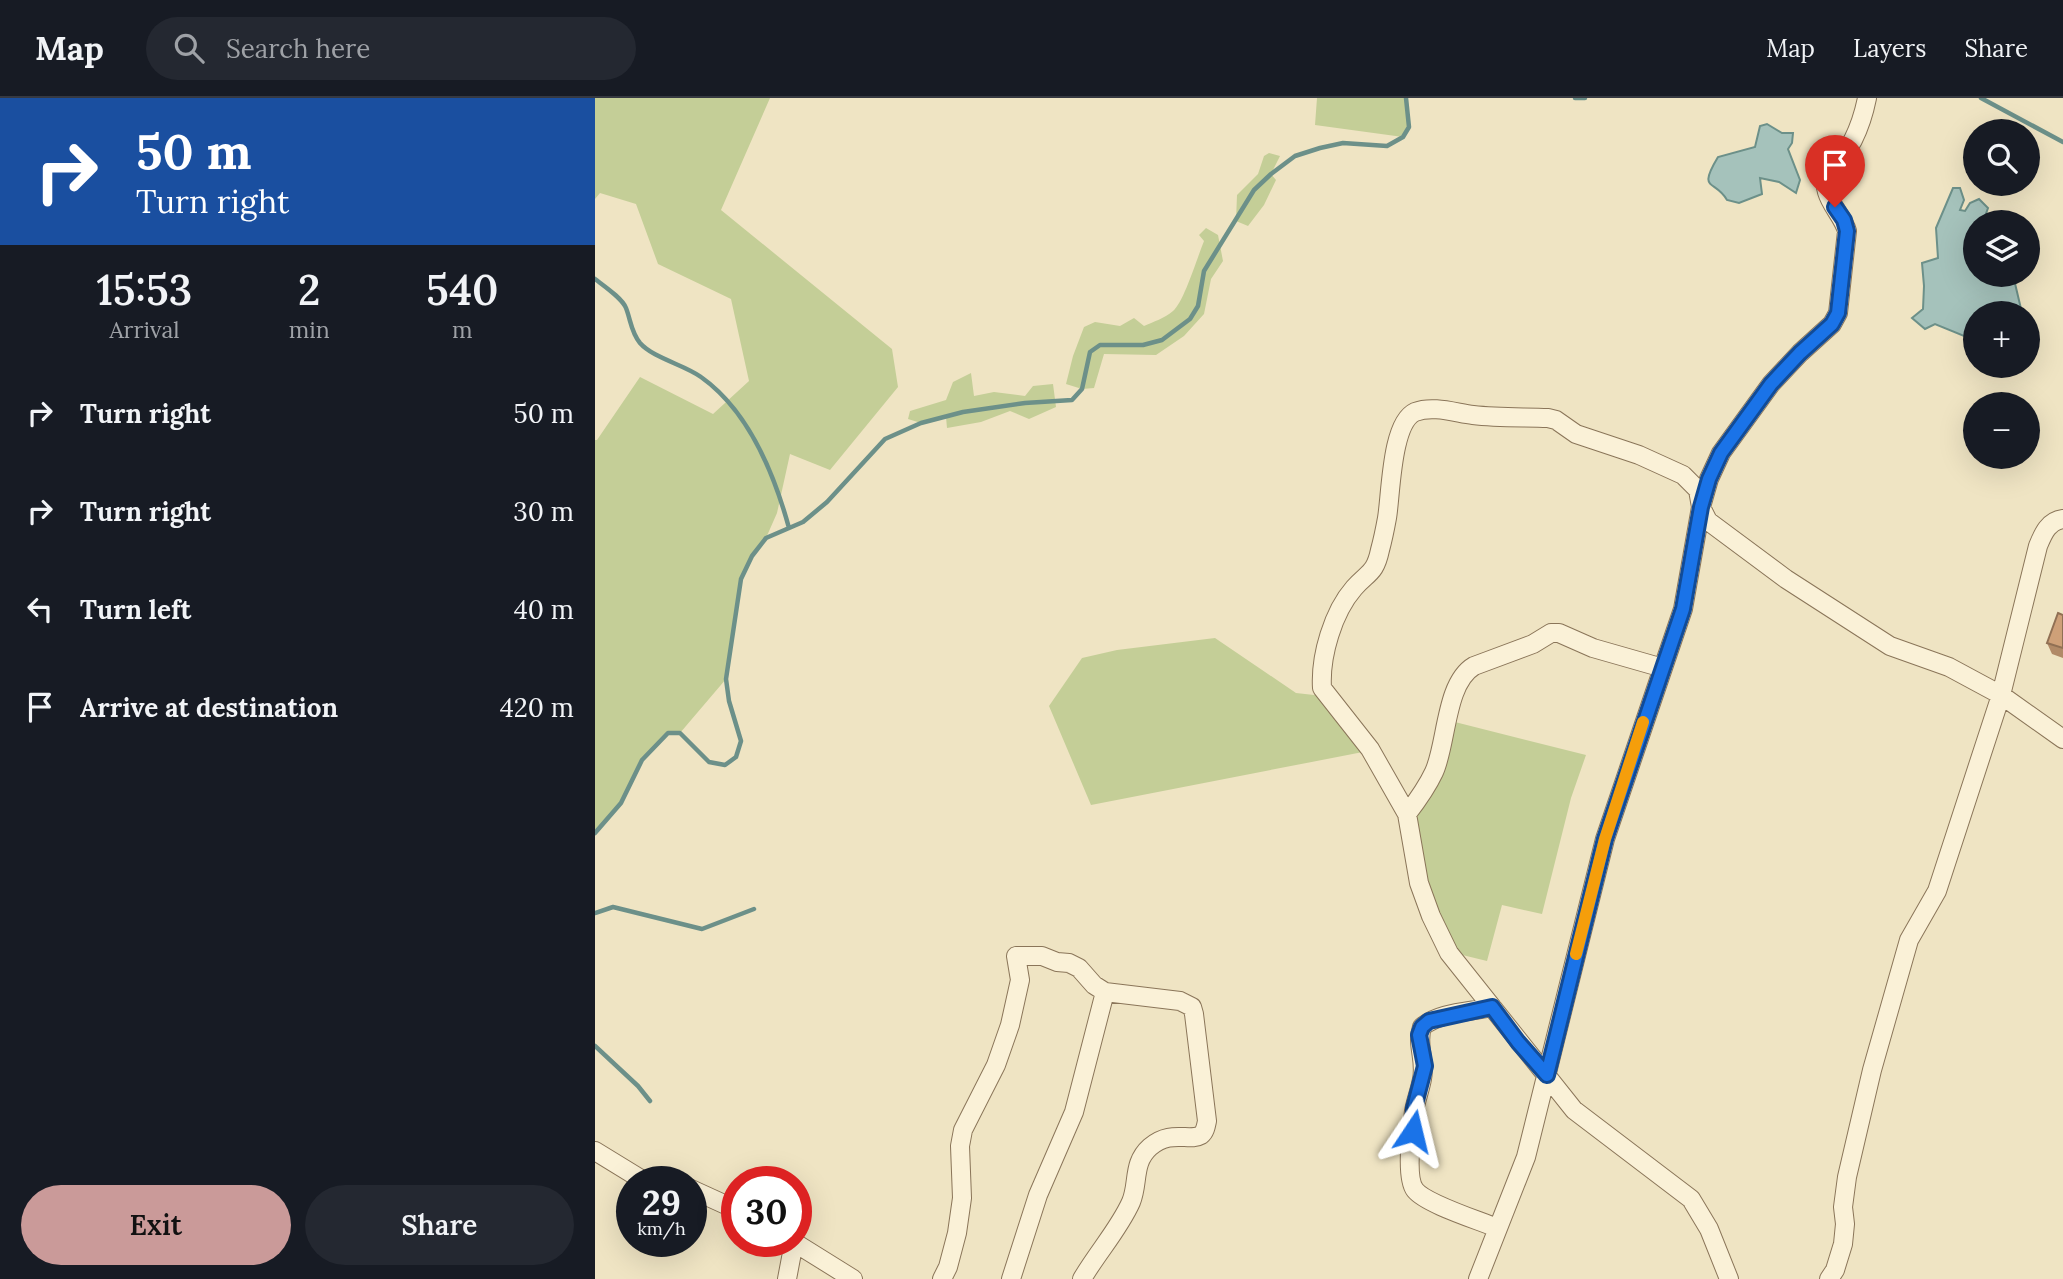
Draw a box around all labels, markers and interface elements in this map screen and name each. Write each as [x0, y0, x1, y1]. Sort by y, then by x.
search box [146, 17, 636, 80]
text: Map [35, 27, 104, 69]
icon: search [170, 29, 208, 67]
text: Search here [226, 32, 370, 65]
text: Map [1766, 33, 1815, 64]
text: Layers [1853, 33, 1926, 64]
text: Share [1964, 33, 2028, 64]
map controls [1963, 119, 2040, 469]
button: search [1963, 119, 2040, 196]
text: 50 m [136, 120, 252, 182]
icon: right [21, 126, 112, 217]
pin [1805, 135, 1865, 207]
icon: arrive [1816, 146, 1854, 184]
text: Turn right [136, 181, 289, 222]
button: layers [1963, 210, 2040, 287]
text: 15:53 [96, 263, 192, 317]
text: 2 [298, 263, 320, 317]
text: 540 [426, 263, 499, 317]
button: + [1963, 301, 2040, 378]
text: Arrival [109, 315, 180, 344]
text: min [289, 315, 330, 344]
text: m [452, 315, 473, 344]
button: − [1963, 392, 2040, 469]
icon: right [21, 394, 59, 432]
text: Turn right [80, 397, 211, 430]
text: 50 m [514, 397, 574, 430]
icon: right [21, 492, 59, 530]
text: Turn right [80, 495, 211, 528]
text: 30 m [513, 495, 574, 528]
icon: left [21, 590, 59, 628]
text: Turn left [80, 593, 191, 626]
text: 40 m [514, 593, 574, 626]
icon: arrive [21, 688, 59, 726]
text: Arrive at destination [80, 691, 338, 724]
text: 420 m [500, 691, 574, 724]
position arrow [1376, 1094, 1450, 1168]
speed limit sign: 30 [721, 1166, 812, 1257]
text: 29 [642, 1180, 681, 1225]
button: Exit [21, 1185, 291, 1265]
button: Share [305, 1185, 574, 1265]
text: km/h [637, 1217, 686, 1240]

